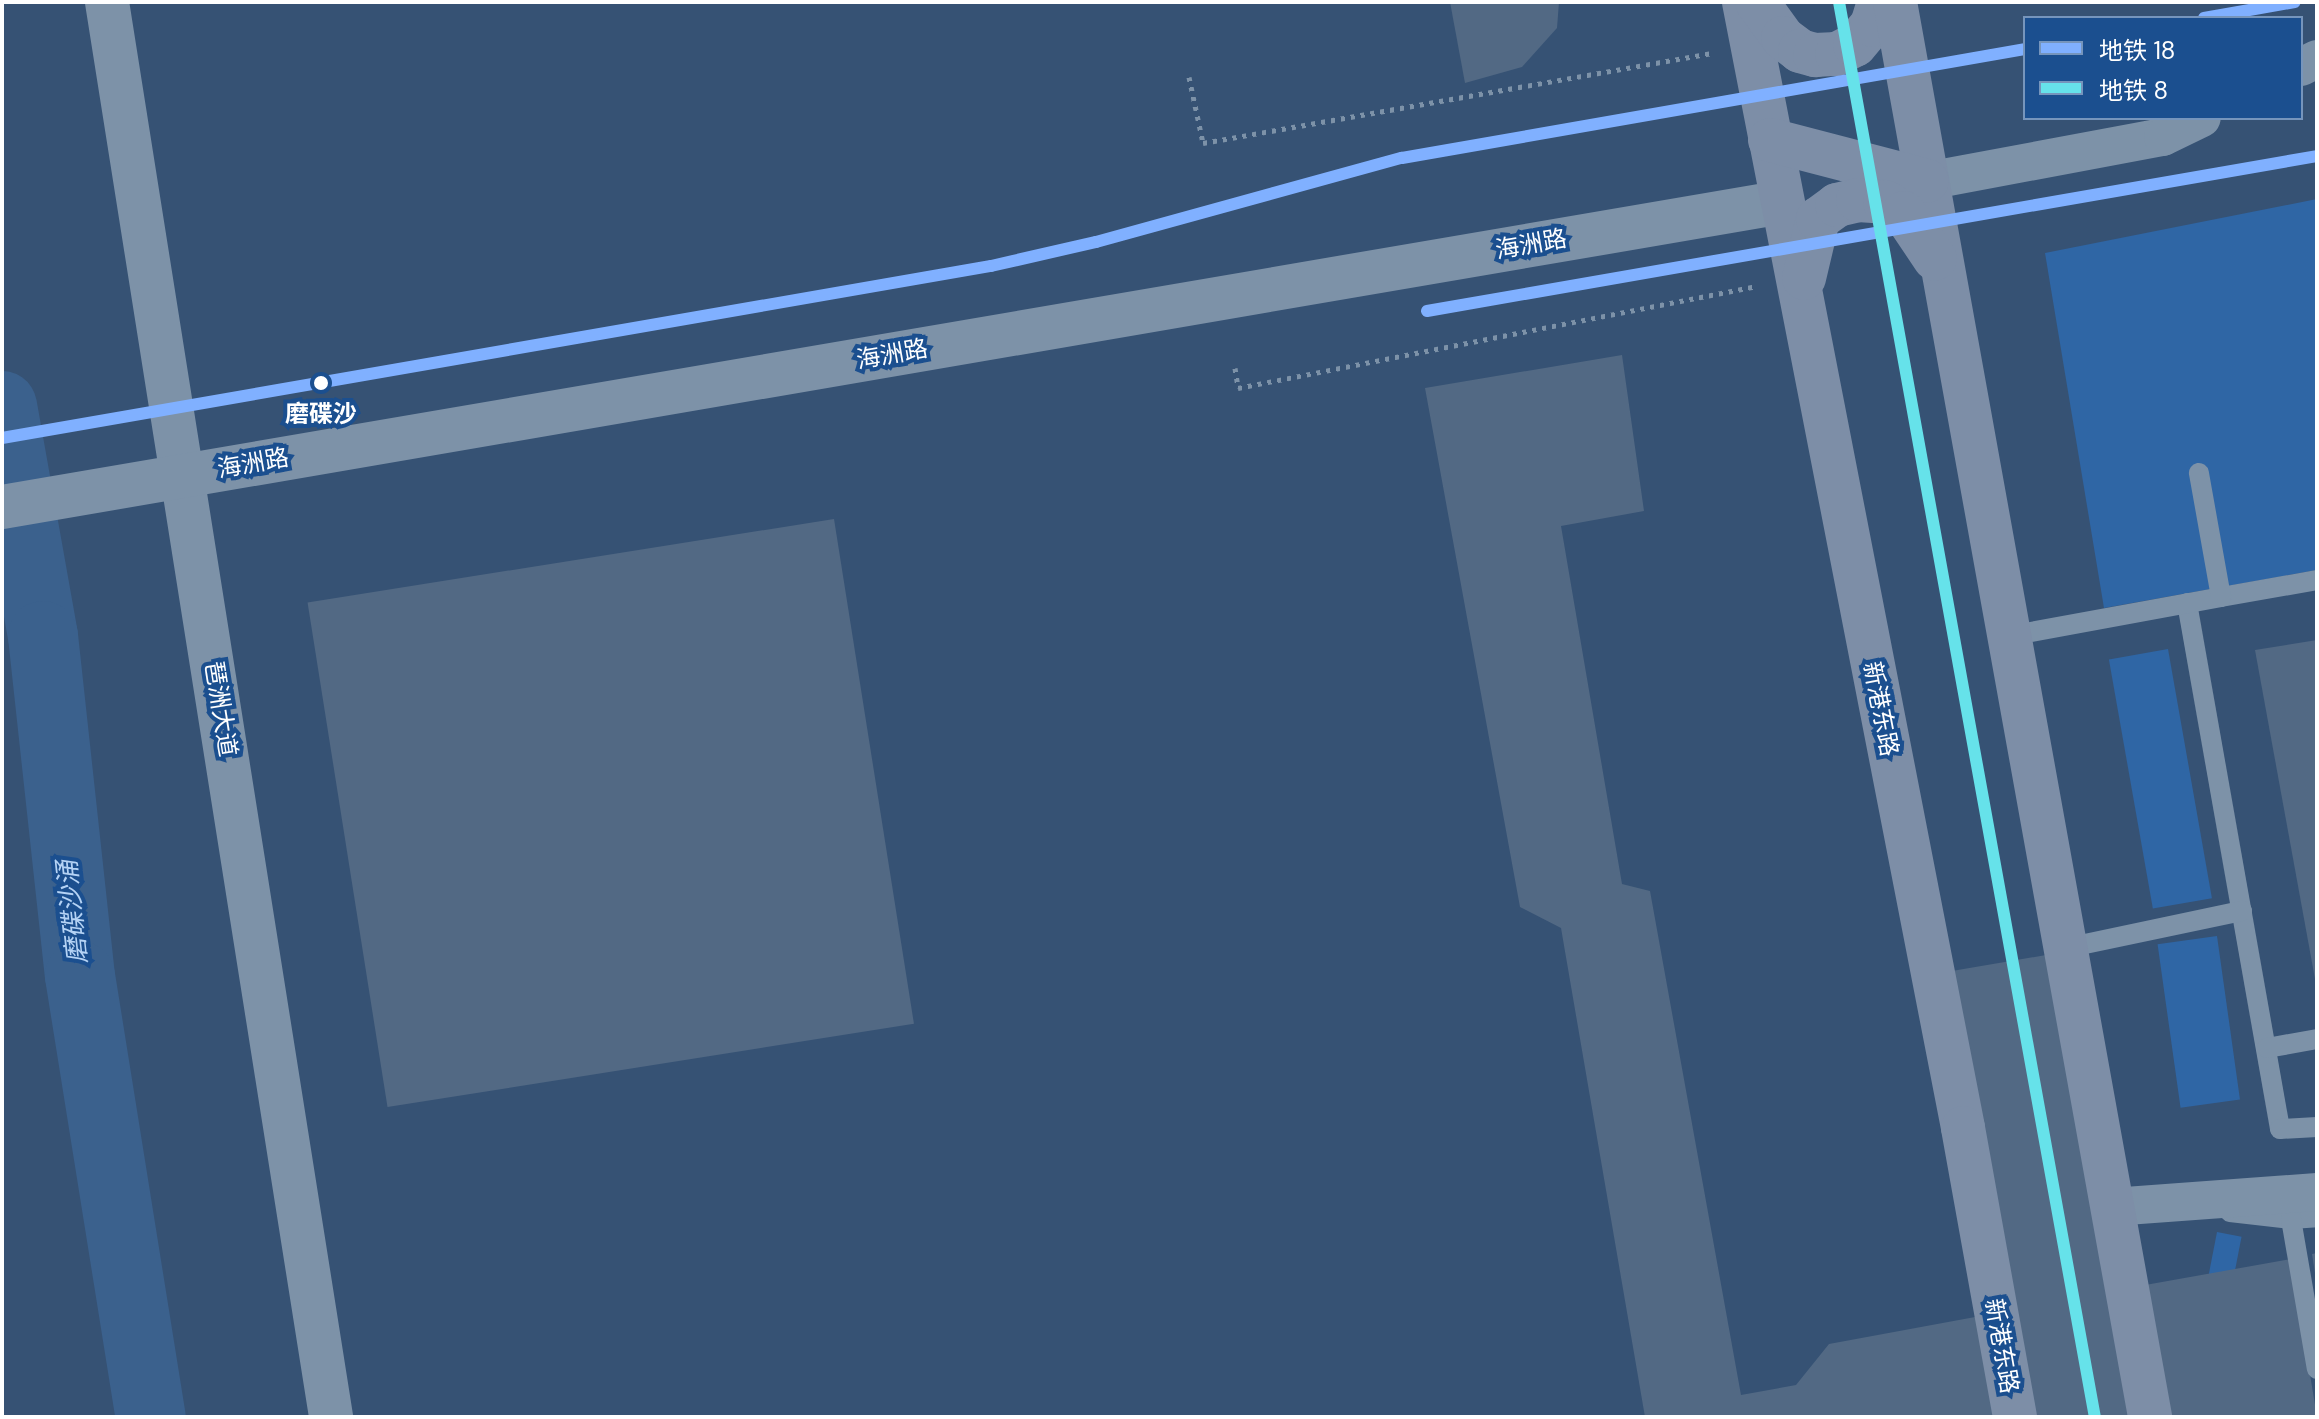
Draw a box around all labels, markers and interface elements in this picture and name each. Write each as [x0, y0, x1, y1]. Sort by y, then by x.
legend [2023, 16, 2303, 120]
text: 地铁 18 [2099, 35, 2175, 66]
text: 地铁 8 [2099, 75, 2168, 106]
street label: 海洲路 [1493, 224, 1569, 264]
street label: 海洲路 [854, 334, 930, 374]
marker: 磨碟沙 [308, 370, 334, 396]
place label: 磨碟沙 [285, 400, 357, 428]
street label: 海洲路 [215, 443, 291, 483]
street label: 琶洲大道 [199, 659, 243, 759]
street label: 新港东路 [1858, 659, 1904, 759]
water label: 磨碟沙涌 [52, 859, 94, 965]
street label: 新港东路 [1979, 1296, 2025, 1396]

